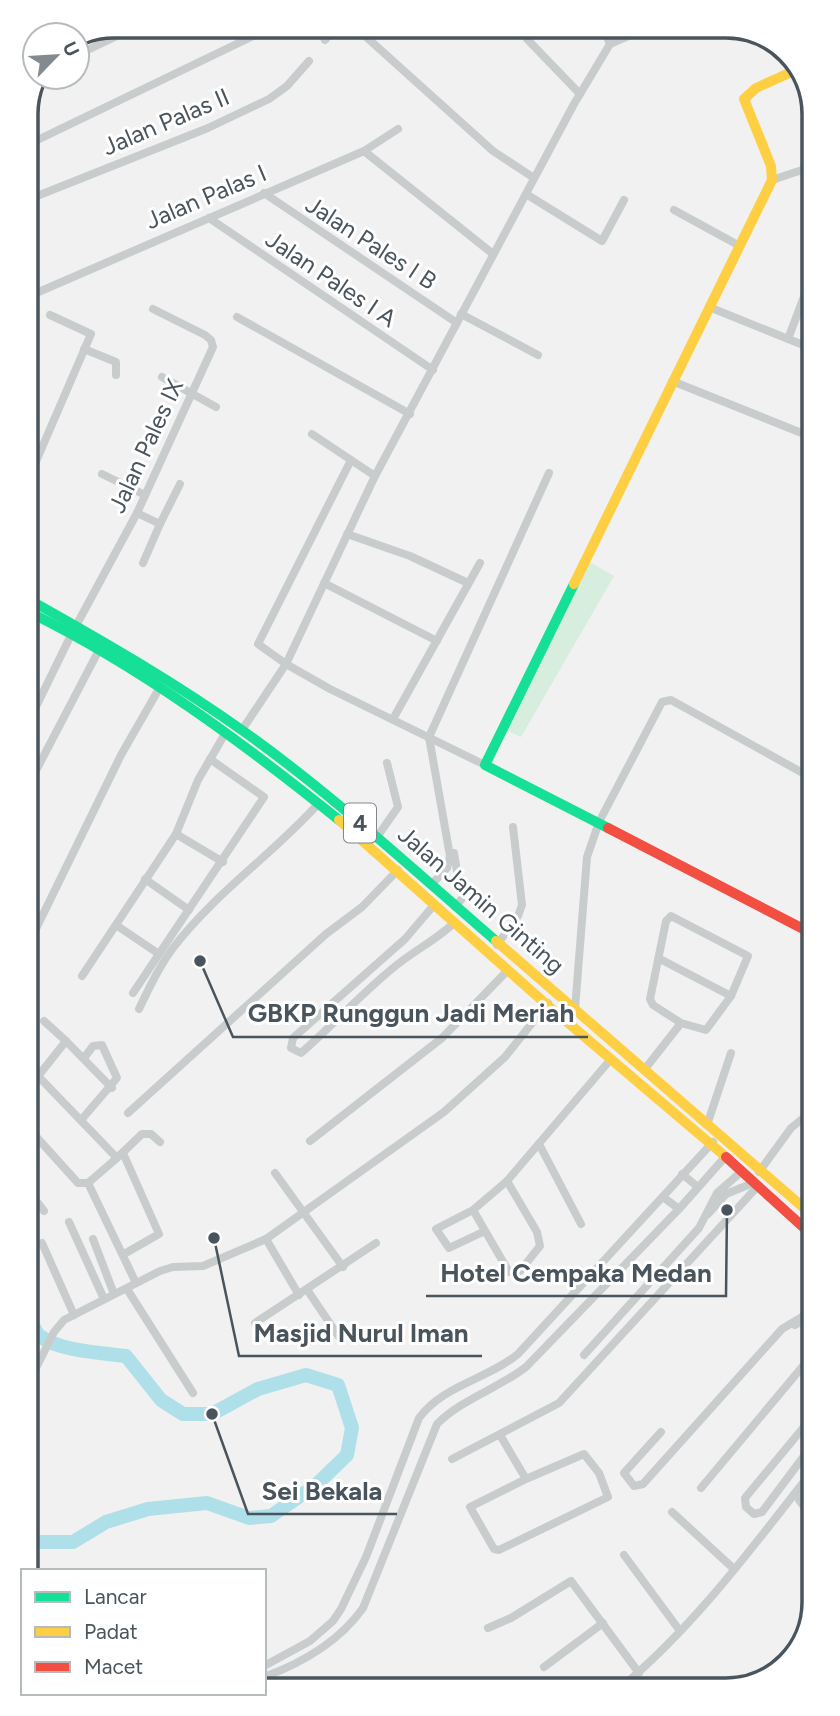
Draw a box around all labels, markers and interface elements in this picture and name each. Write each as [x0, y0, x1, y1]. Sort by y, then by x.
north arrow [21, 21, 91, 91]
text: U [58, 38, 84, 60]
street label: Jalan Palas II [98, 82, 234, 161]
street label: Jalan Palas I [141, 158, 271, 235]
street label: Jalan Pales I B [301, 190, 442, 296]
street label: Jalan Pales I A [260, 224, 403, 333]
street label: Jalan Pales IX [102, 374, 189, 517]
road number: 4 [344, 804, 376, 842]
street label: Jalan Jamin Ginting [392, 820, 570, 980]
callout: GBKP Runggun Jadi Meriah [233, 990, 588, 1037]
text: GBKP Runggun Jadi Meriah [248, 997, 574, 1029]
callout: Hotel Cempaka Medan [426, 1249, 726, 1296]
text: Hotel Cempaka Medan [440, 1257, 712, 1289]
callout: Masjid Nurul Iman [239, 1309, 482, 1356]
text: Masjid Nurul Iman [253, 1317, 469, 1349]
callout: Sei Bekala [248, 1467, 397, 1514]
text: Sei Bekala [262, 1475, 382, 1507]
legend [21, 1569, 266, 1695]
text: Lancar [84, 1584, 147, 1609]
text: Padat [84, 1619, 138, 1644]
text: Macet [84, 1654, 143, 1679]

